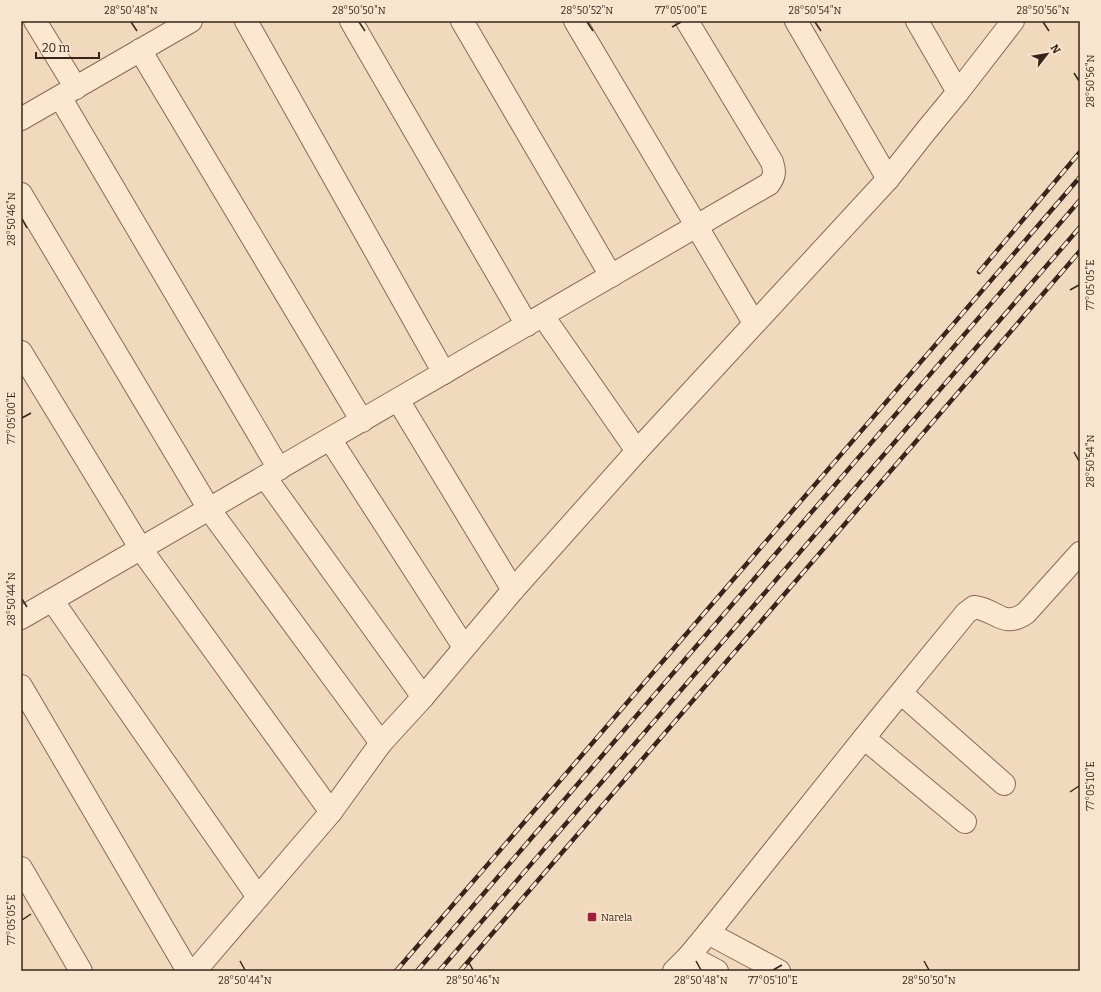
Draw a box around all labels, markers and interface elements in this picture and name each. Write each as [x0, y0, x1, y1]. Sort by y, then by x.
text: 28°50'48"N [104, 5, 158, 17]
text: 28°50'50"N [332, 5, 386, 17]
text: 28°50'52"N [561, 5, 613, 17]
text: 77°05'00"E [655, 5, 707, 17]
text: 28°50'54"N [789, 5, 842, 17]
text: 28°50'56"N [1017, 5, 1070, 17]
scale bar [36, 34, 99, 60]
north arrow [1027, 34, 1067, 74]
text: 20 m [42, 41, 71, 55]
text: N [1047, 42, 1063, 57]
text: 28°50'56"N [1085, 54, 1097, 107]
text: 28°50'46"N [6, 192, 18, 246]
text: 77°05'05"E [1085, 260, 1097, 310]
text: 77°05'00"E [6, 392, 18, 444]
text: 28°50'54"N [1085, 434, 1097, 487]
text: 28°50'44"N [6, 572, 18, 626]
text: 77°05'10"E [1085, 761, 1097, 811]
text: 77°05'05"E [6, 895, 18, 945]
marker: Narela [586, 911, 598, 923]
place label: Narela [601, 912, 633, 924]
text: 28°50'44"N [218, 975, 272, 987]
text: 28°50'46"N [446, 975, 500, 987]
text: 28°50'48"N [674, 975, 728, 987]
text: 77°05'10"E [748, 975, 798, 987]
text: 28°50'50"N [902, 975, 956, 987]

